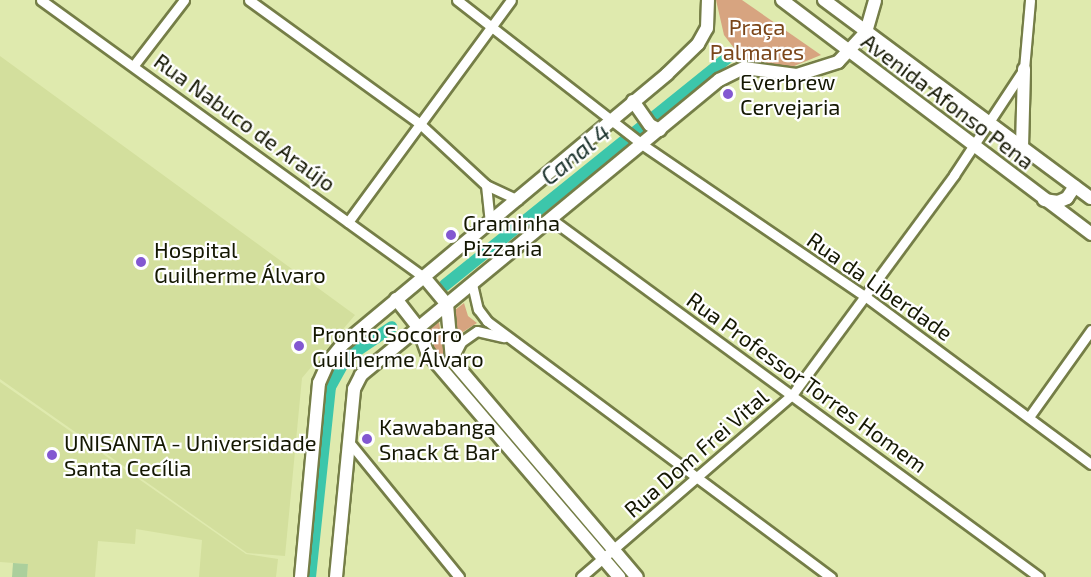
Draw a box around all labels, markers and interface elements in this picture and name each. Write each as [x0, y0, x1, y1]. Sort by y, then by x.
park label: Praça Palmares [710, 13, 804, 64]
street label: Avenida Afonso Pena [856, 27, 1040, 175]
street label: Rua Nabuco de Araújo [149, 47, 341, 197]
place label: Everbrew Cervejaria [740, 68, 840, 119]
marker: Everbrew Cervejaria [721, 87, 735, 101]
water label: Canal 4 [534, 117, 616, 191]
place label: Graminha Pizzaria [463, 209, 560, 260]
street label: Rua da Liberdade [802, 226, 958, 346]
marker: Graminha Pizzaria [444, 228, 458, 242]
place label: Hospital Guilherme Álvaro [154, 236, 326, 288]
marker: Hospital Guilherme Álvaro [132, 253, 150, 271]
street label: Rua Professor Torres Homem [681, 286, 933, 478]
place label: Pronto Socorro Guilherme Álvaro [312, 320, 484, 372]
marker: Pronto Socorro Guilherme Álvaro [290, 337, 308, 355]
street label: Rua Dom Frei Vital [618, 383, 774, 523]
place label: Kawabanga Snack & Bar [379, 413, 499, 464]
place label: UNISANTA - Universidade Santa Cecília [64, 429, 317, 481]
marker: Kawabanga Snack & Bar [360, 432, 374, 446]
marker: UNISANTA - Universidade Santa Cecília [45, 448, 59, 462]

